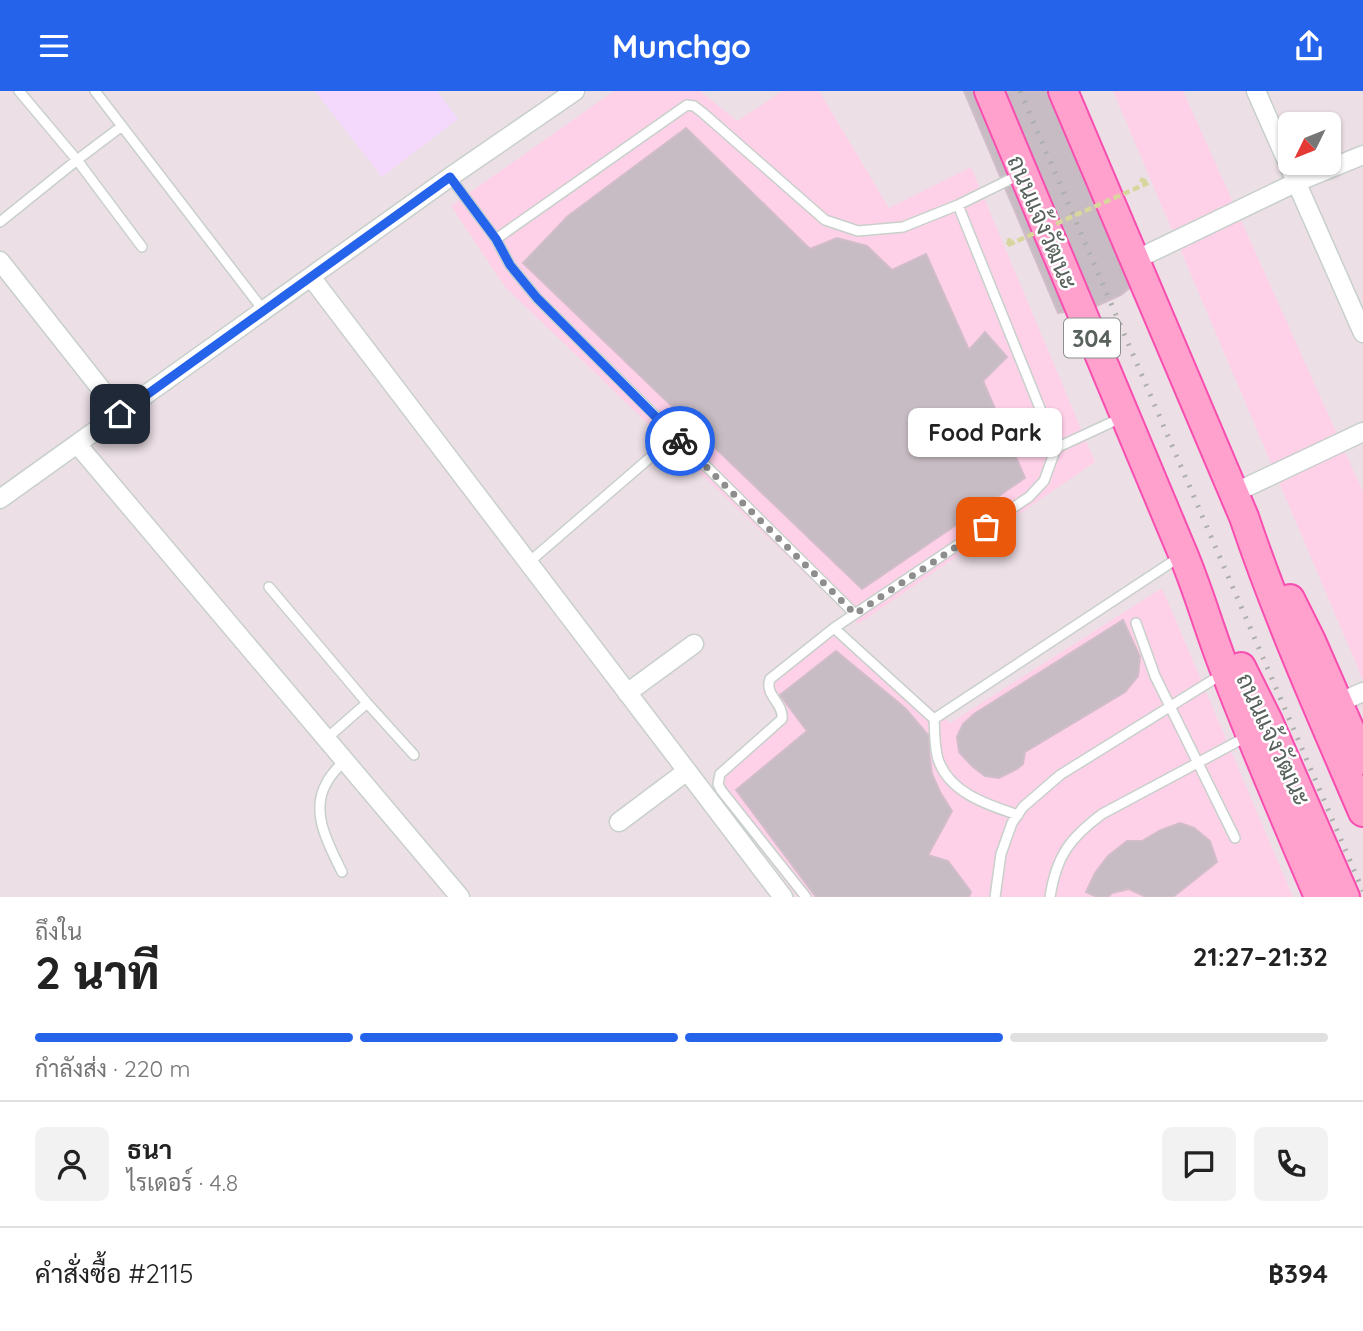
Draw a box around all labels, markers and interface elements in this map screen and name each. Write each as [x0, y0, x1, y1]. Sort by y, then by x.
text: Munchgo [612, 26, 751, 66]
icon: menu [35, 27, 73, 65]
icon: share [1290, 27, 1328, 65]
north arrow [1278, 112, 1340, 175]
map controls [1278, 112, 1341, 175]
street label: ถนนแจ้งวัฒนะ [1001, 150, 1085, 294]
road number: 304 [1064, 319, 1120, 357]
pin [90, 384, 150, 444]
icon: home [101, 395, 139, 433]
courier [645, 406, 715, 476]
callout: Food Park [909, 408, 1063, 457]
text: Food Park [928, 418, 1042, 447]
icon: bike [661, 422, 699, 460]
pin [956, 497, 1016, 557]
icon: bag [967, 508, 1005, 546]
street label: ถนนแจ้งวัฒนะ [1230, 668, 1318, 810]
text: ถึงใน [35, 917, 82, 946]
text: 21:27–21:32 [1193, 940, 1328, 973]
text: 2 นาที [35, 943, 159, 1001]
text: กำลังส่ง · 220 m [35, 1054, 190, 1083]
button: person [35, 1127, 109, 1201]
button: chat [1162, 1127, 1236, 1201]
button: phone [1254, 1127, 1328, 1201]
text: ธนา [127, 1133, 172, 1166]
text: ไรเดอร์ · 4.8 [127, 1168, 238, 1197]
text: คำสั่งซื้อ #2115 [35, 1257, 193, 1290]
text: ฿394 [1268, 1257, 1328, 1290]

